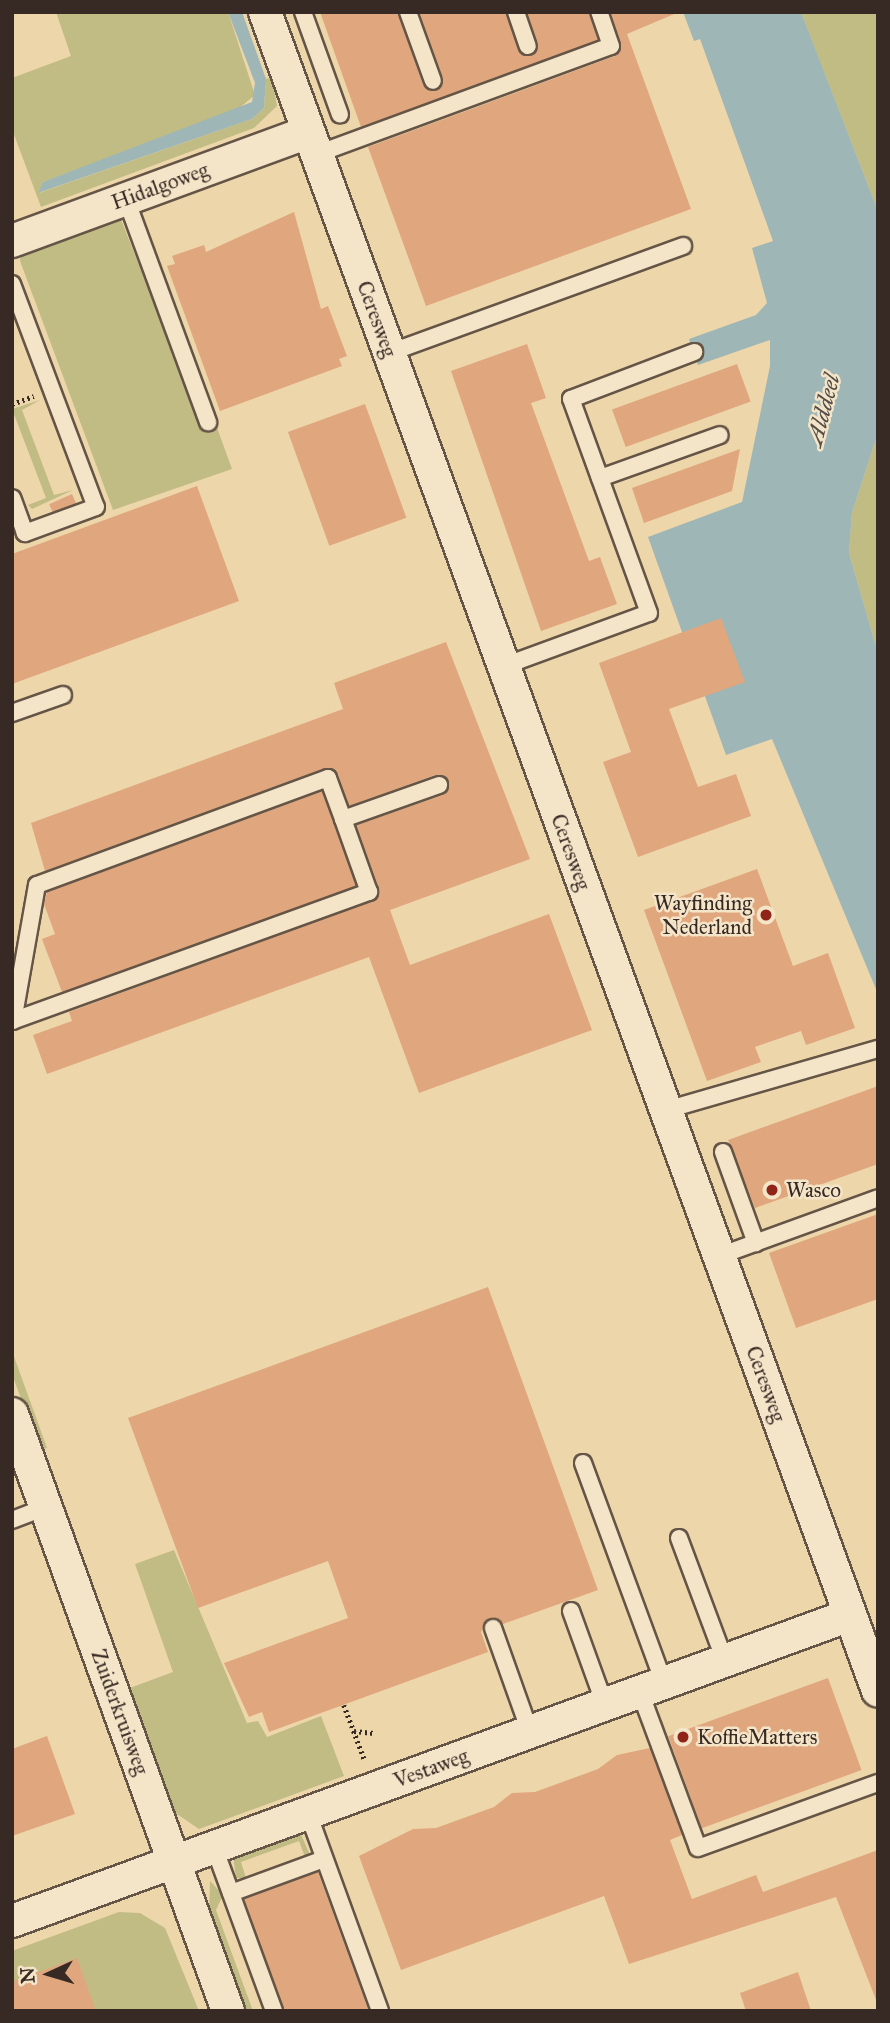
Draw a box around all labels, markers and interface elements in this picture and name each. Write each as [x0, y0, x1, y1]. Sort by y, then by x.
street label: Hidalgoweg [108, 157, 212, 215]
street label: Ceresweg [352, 277, 402, 361]
water label: Alddeel [800, 371, 846, 449]
street label: Ceresweg [546, 810, 596, 894]
place label: Wayfinding Nederland [654, 890, 752, 940]
marker: Wayfinding Nederland [758, 907, 774, 923]
place label: Wasco [786, 1177, 841, 1203]
marker: Wasco [764, 1182, 780, 1198]
street label: Ceresweg [741, 1342, 791, 1426]
street label: Zuiderkruisweg [86, 1646, 154, 1778]
place label: KoffieMatters [697, 1724, 817, 1750]
marker: KoffieMatters [675, 1729, 691, 1745]
street label: Vestaweg [390, 1743, 472, 1793]
north arrow [14, 1939, 84, 2009]
text: N [16, 1967, 40, 1984]

